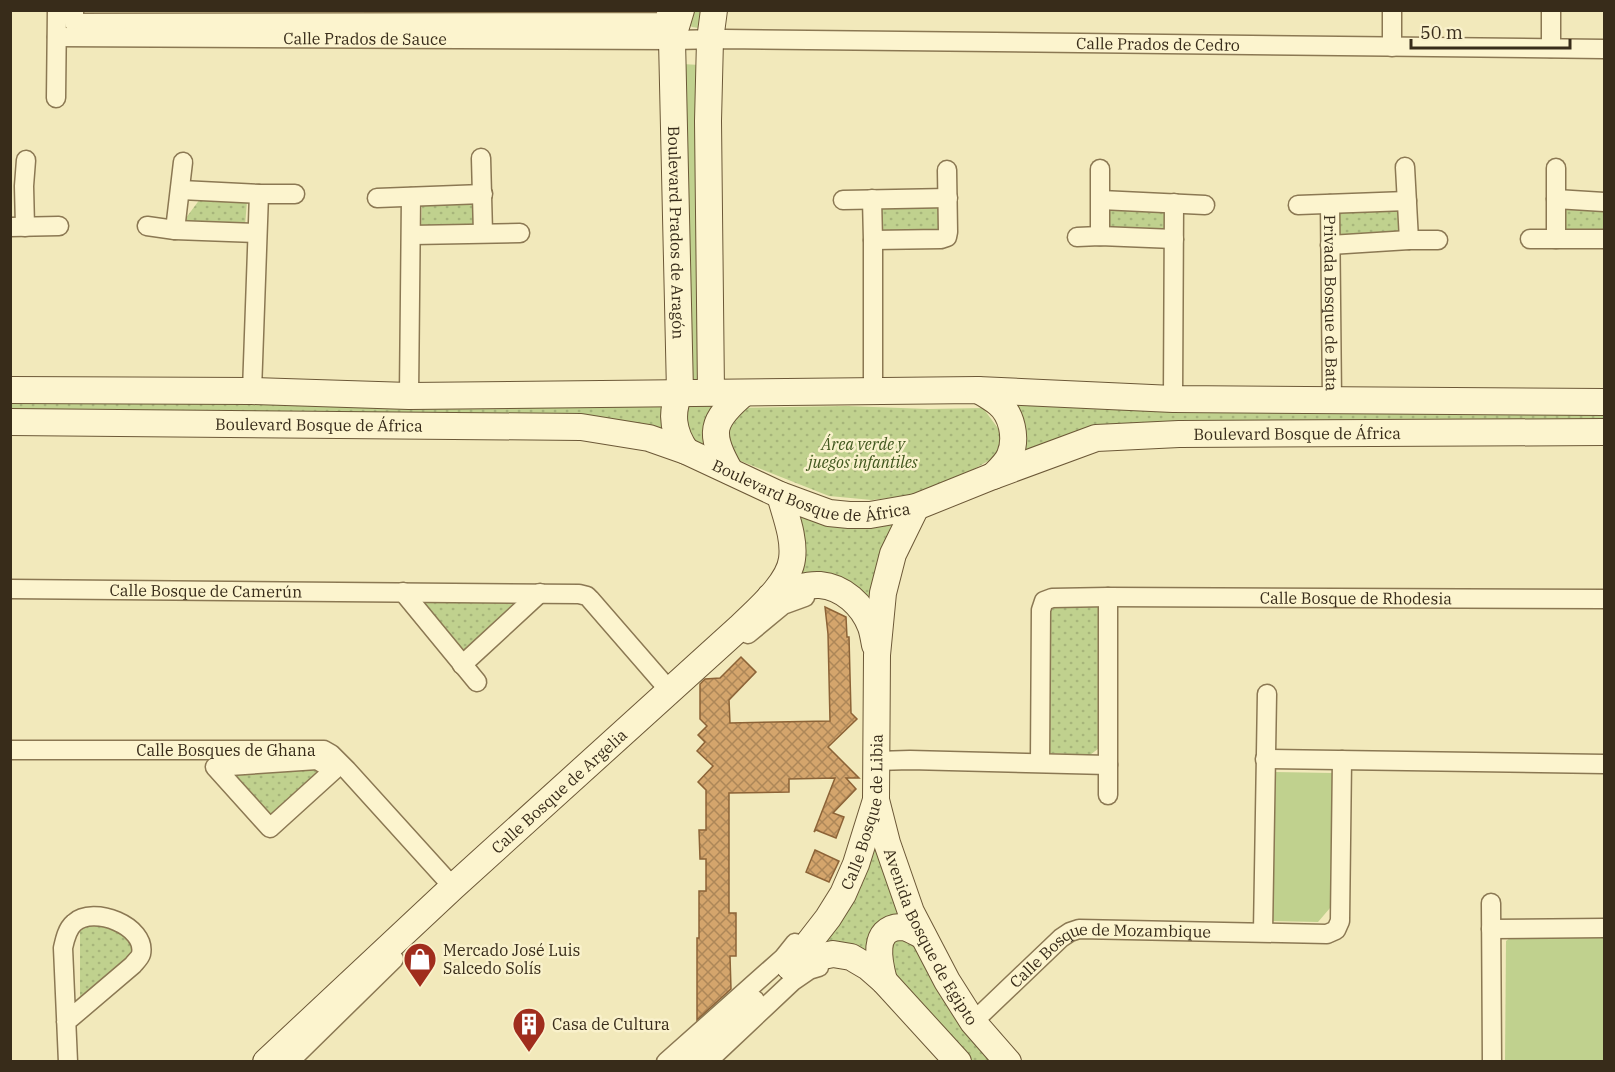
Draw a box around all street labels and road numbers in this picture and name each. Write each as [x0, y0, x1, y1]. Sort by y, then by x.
street label: Calle Prados de Sauce [283, 28, 447, 49]
street label: Calle Prados de Cedro [1076, 33, 1240, 55]
street label: Boulevard Prados de Aragón [664, 126, 689, 339]
street label: Privada Bosque de Bata [1320, 215, 1342, 392]
street label: Boulevard Bosque de África [215, 414, 423, 436]
street label: Boulevard Bosque de África [1193, 422, 1401, 444]
street label: Boulevard Bosque de África [709, 455, 912, 526]
street label: Calle Bosque de Camerún [110, 580, 302, 602]
street label: Calle Bosque de Rhodesia [1260, 588, 1452, 608]
street label: Calle Bosque de Argelia [487, 724, 631, 858]
street label: Calle Bosque de Libia [836, 734, 886, 893]
street label: Calle Bosques de Ghana [136, 740, 316, 760]
street label: Avenida Bosque de Egipto [880, 846, 982, 1029]
street label: Calle Bosque de Mozambique [1005, 919, 1211, 992]

